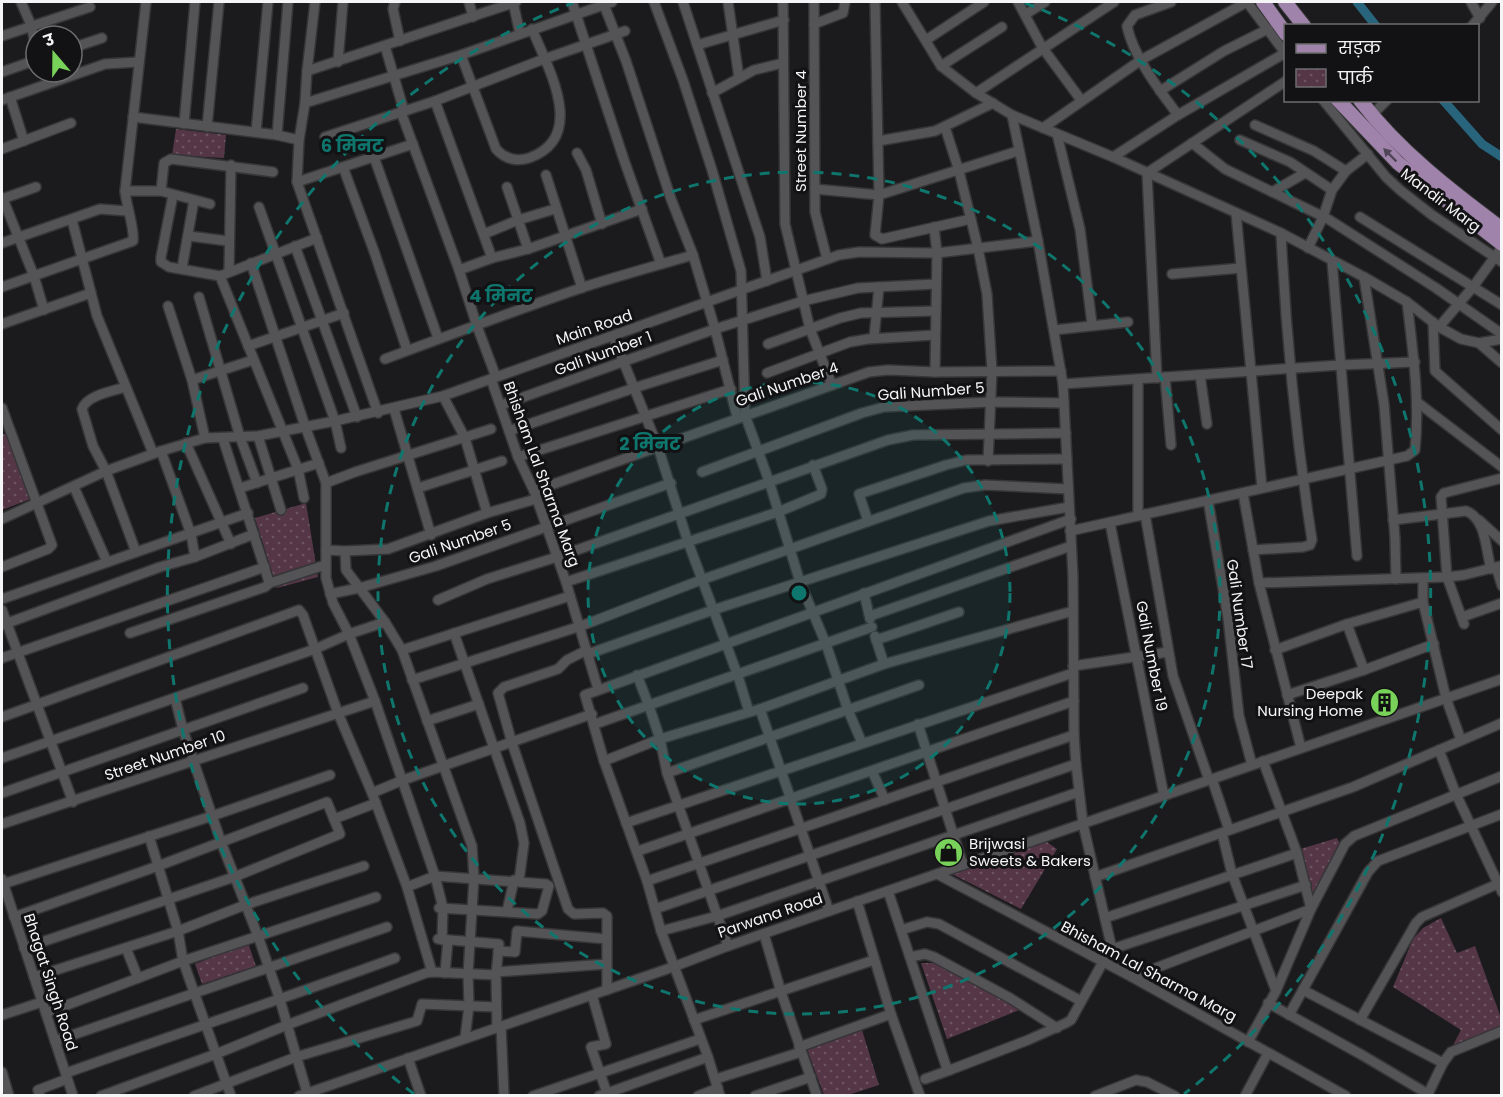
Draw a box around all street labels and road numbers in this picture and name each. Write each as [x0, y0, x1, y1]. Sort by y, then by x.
street label: Street Number 4 [790, 70, 811, 192]
street label: Mandir Marg [1397, 163, 1485, 237]
street label: Main Road [553, 304, 635, 350]
street label: Gali Number 1 [551, 326, 655, 380]
street label: Gali Number 4 [733, 357, 841, 411]
street label: Gali Number 5 [877, 377, 985, 405]
street label: Bhisham Lal Sharma Marg [499, 378, 585, 570]
street label: Gali Number 5 [406, 514, 514, 568]
street label: Gali Number 17 [1222, 558, 1258, 670]
street label: Gali Number 19 [1131, 599, 1173, 713]
street label: Street Number 10 [102, 724, 228, 786]
street label: Parwana Road [715, 887, 825, 943]
street label: Bhagat Singh Road [19, 911, 83, 1053]
street label: Bhisham Lal Sharma Marg [1057, 916, 1241, 1026]

